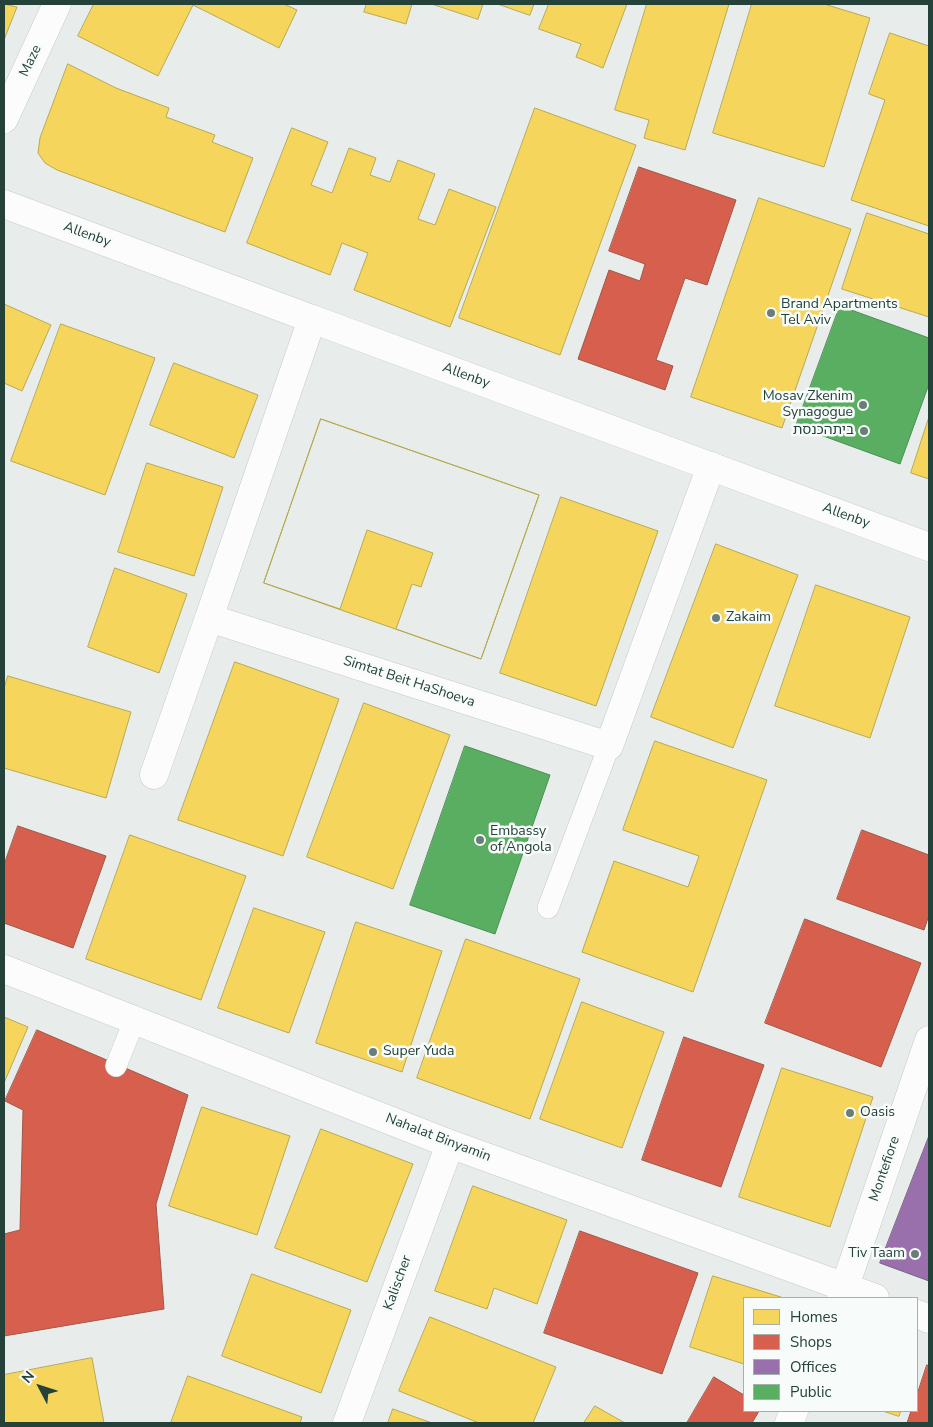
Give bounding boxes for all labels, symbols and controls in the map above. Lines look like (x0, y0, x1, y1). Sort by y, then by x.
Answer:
street label: Maze (16, 42, 46, 80)
street label: Allenby (61, 219, 113, 251)
place label: Brand Apartments Tel Aviv (781, 297, 898, 330)
marker: Brand Apartments Tel Aviv (765, 307, 777, 319)
street label: Allenby (440, 360, 492, 392)
place label: Mosav Zkenim Synagogue (763, 389, 853, 422)
marker: Mosav Zkenim Synagogue (857, 399, 869, 411)
place label: ביתהכנסת (793, 423, 854, 439)
marker: ביתהכנסת (858, 425, 870, 437)
street label: Allenby (820, 500, 872, 532)
place label: Zakaim (726, 610, 771, 626)
marker: Zakaim (710, 612, 722, 624)
street label: Simtat Beit HaShoeva (341, 653, 477, 711)
place label: Embassy of Angola (490, 824, 552, 856)
marker: Embassy of Angola (474, 834, 486, 846)
place label: Super Yuda (383, 1044, 454, 1060)
marker: Super Yuda (367, 1046, 379, 1058)
place label: Oasis (860, 1105, 895, 1121)
marker: Oasis (844, 1107, 856, 1119)
street label: Nahalat Binyamin (383, 1110, 493, 1166)
street label: Montefiore (866, 1134, 904, 1204)
place label: Tiv Taam (848, 1246, 905, 1262)
marker: Tiv Taam (909, 1248, 921, 1260)
street label: Kalischer (380, 1253, 416, 1313)
legend (743, 1297, 918, 1412)
text: Homes (790, 1307, 838, 1327)
text: Shops (790, 1332, 832, 1352)
text: Offices (790, 1357, 837, 1377)
north arrow (15, 1362, 65, 1412)
text: N (17, 1367, 39, 1387)
text: Public (790, 1382, 831, 1402)

